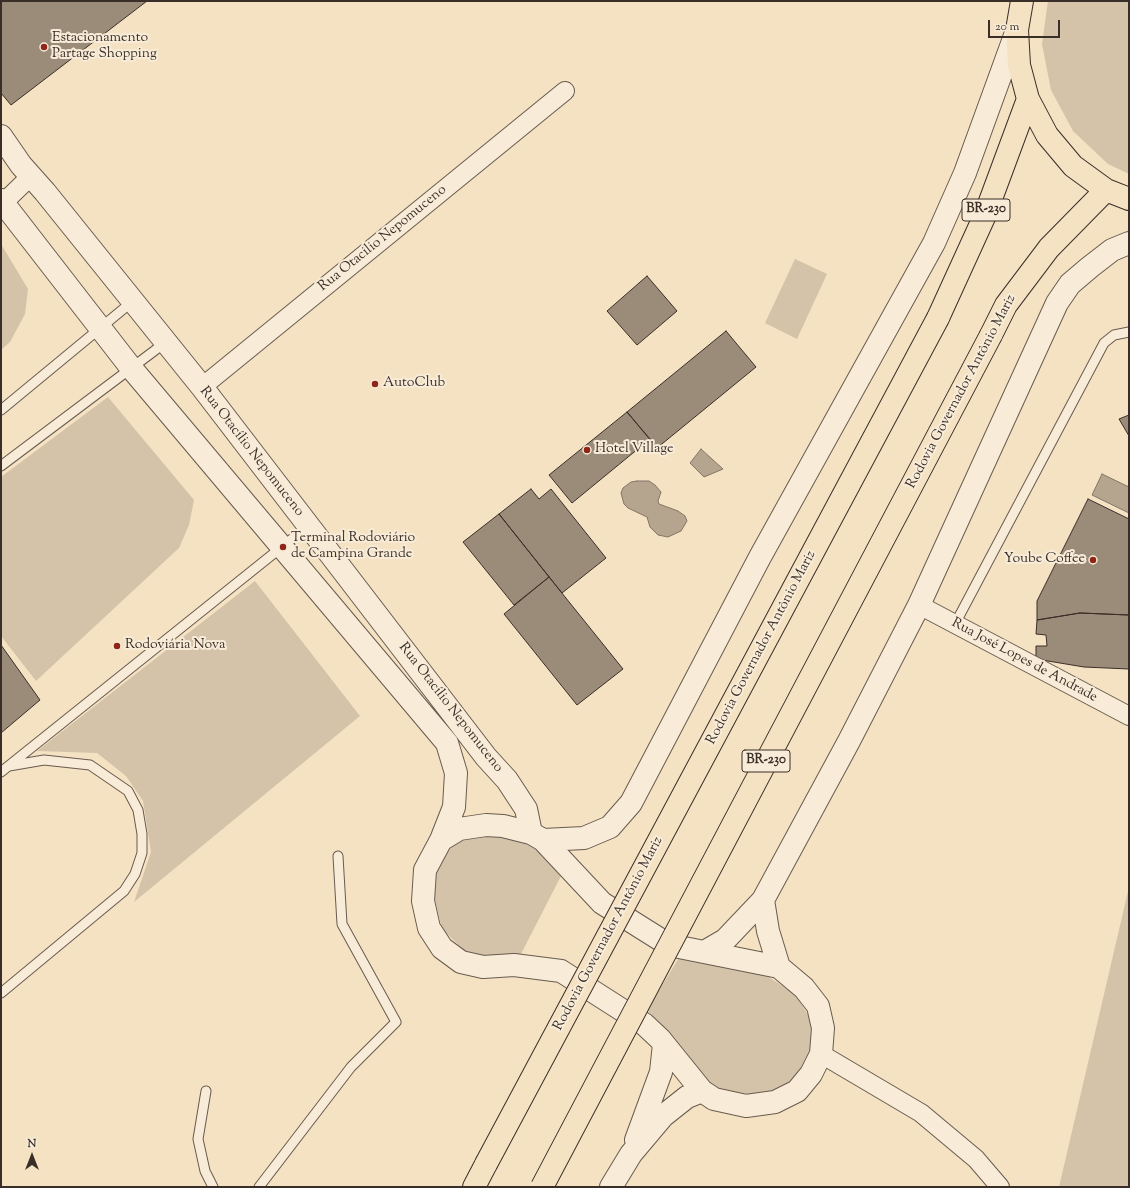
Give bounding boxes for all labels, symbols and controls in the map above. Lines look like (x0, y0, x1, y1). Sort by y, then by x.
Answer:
scale bar (990, 12, 1062, 38)
text: 20 m (995, 18, 1019, 36)
place label: Estacionamento Partage Shopping (52, 31, 157, 64)
marker: Estacionamento Partage Shopping (39, 42, 49, 52)
street label: Rua Otacilio Nepomuceno (316, 182, 450, 296)
road number: BR-230 (962, 199, 1010, 221)
street label: Rodovia Governador Antônio Mariz (904, 292, 1020, 492)
place label: AutoClub (383, 376, 445, 392)
marker: AutoClub (370, 379, 380, 389)
street label: Rua Otacílio Nepomuceno (195, 384, 307, 520)
place label: Hotel Village (595, 442, 674, 458)
marker: Hotel Village (582, 445, 592, 455)
place label: Terminal Rodoviário de Campina Grande (291, 531, 415, 564)
marker: Terminal Rodoviário de Campina Grande (278, 542, 288, 552)
street label: Rodovia Governador Antônio Mariz (704, 548, 820, 748)
place label: Yoube Coffee (1004, 552, 1085, 568)
marker: Yoube Coffee (1088, 555, 1098, 565)
street label: Rua José Lopes de Andrade (948, 615, 1100, 707)
place label: Rodoviária Nova (125, 638, 226, 654)
street label: Rua Otacílio Nepomuceno (394, 640, 506, 776)
marker: Rodoviária Nova (112, 641, 122, 651)
road number: BR-230 (742, 750, 790, 772)
street label: Rodovia Governador Antônio Mariz (551, 834, 667, 1034)
north arrow (12, 1136, 52, 1176)
text: N (28, 1136, 36, 1152)

